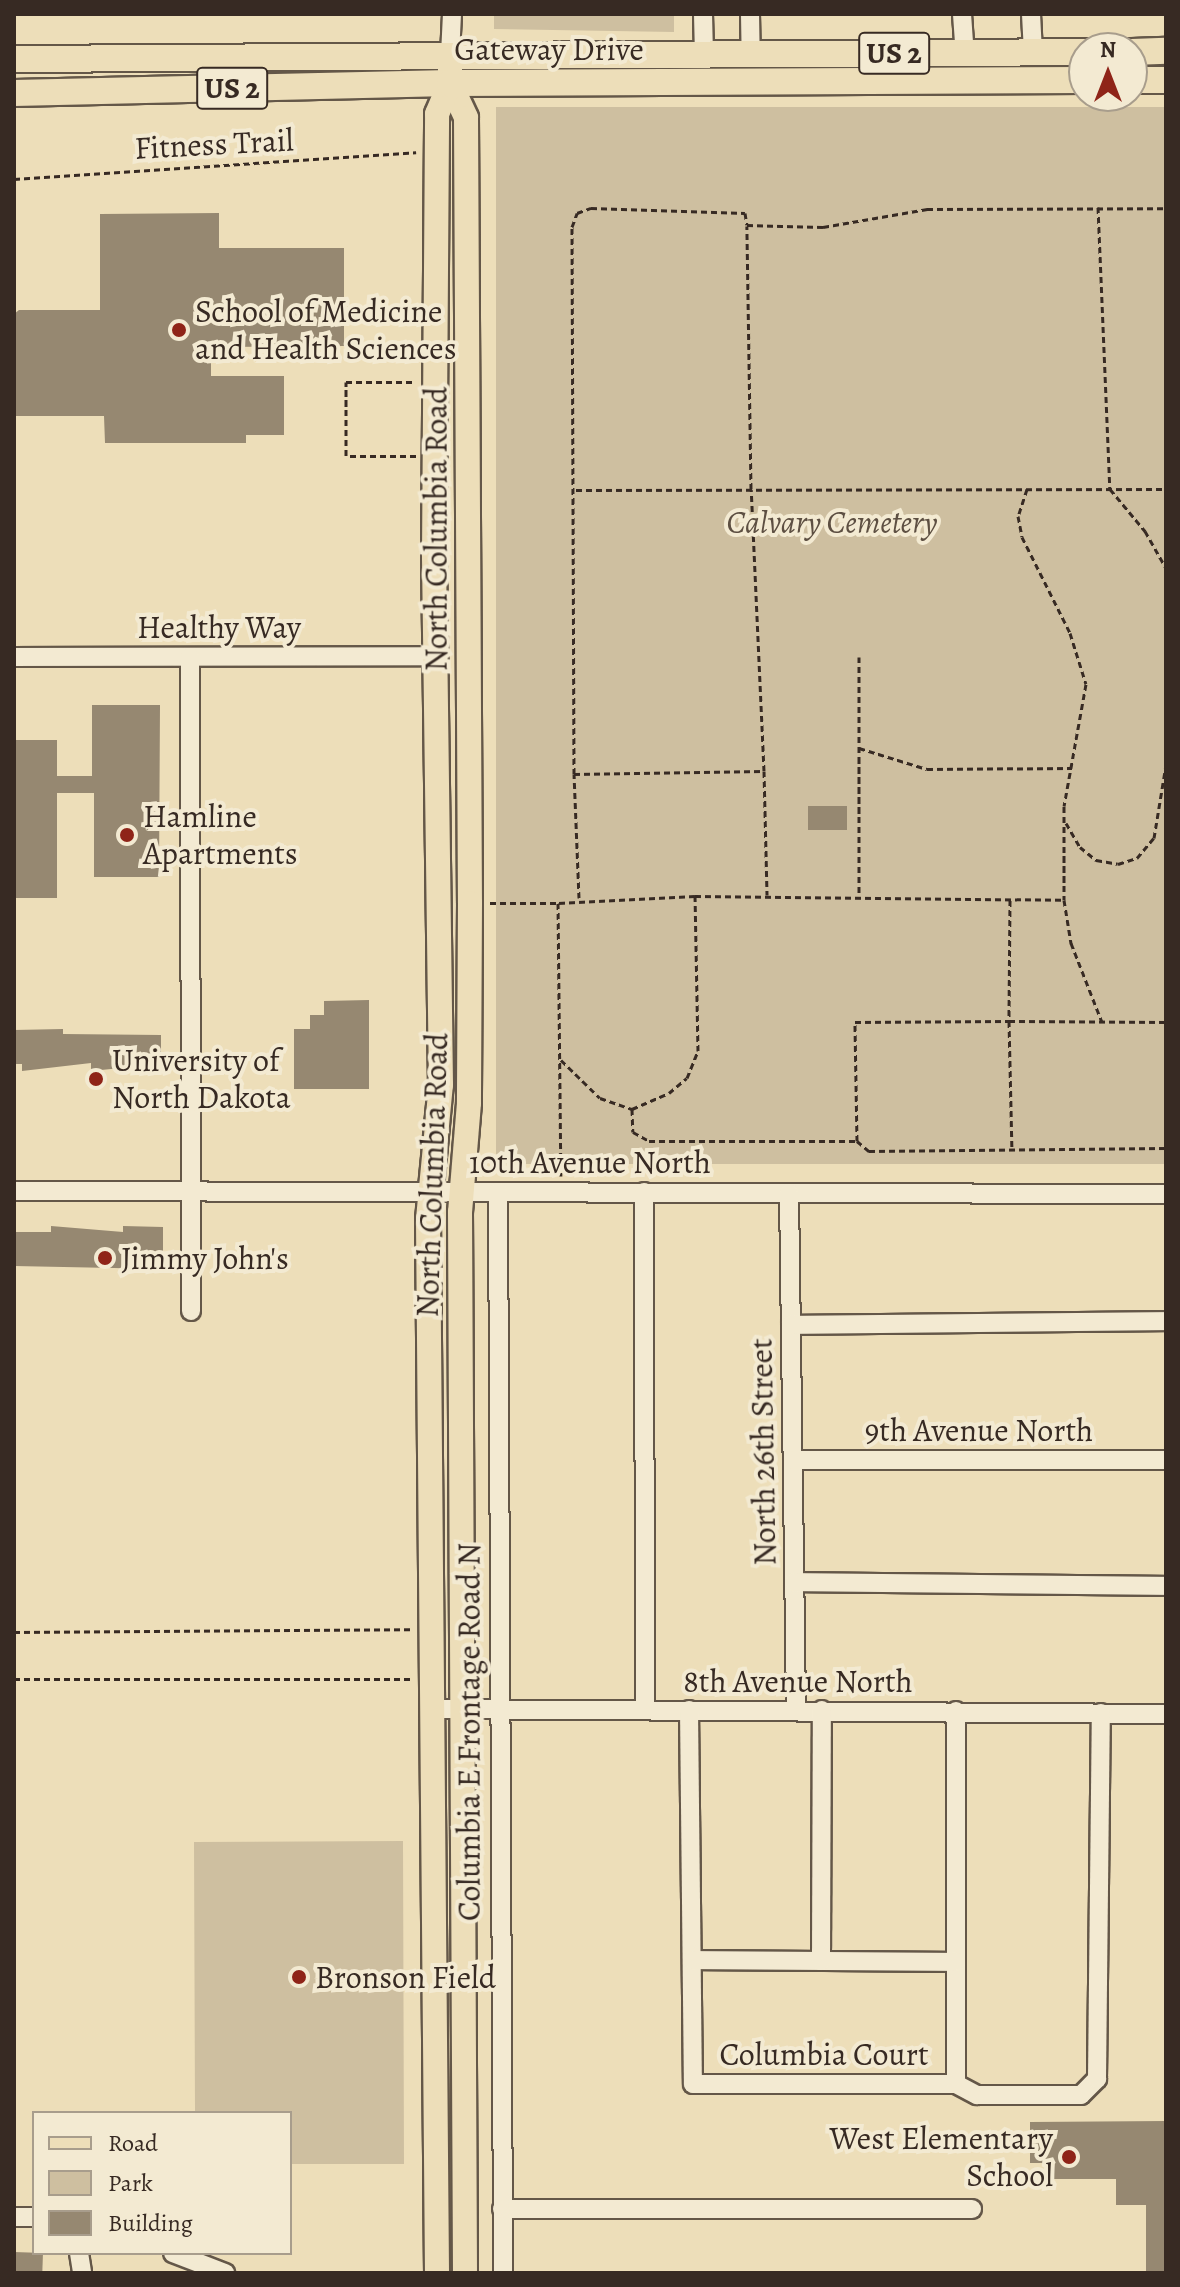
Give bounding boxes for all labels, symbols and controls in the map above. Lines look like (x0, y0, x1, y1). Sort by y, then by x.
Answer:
road number: US 2 (858, 27, 930, 79)
street label: Gateway Drive (454, 30, 644, 68)
north arrow (1068, 32, 1148, 112)
text: N (1100, 35, 1116, 65)
road number: US 2 (196, 62, 268, 114)
street label: Fitness Trail (133, 121, 295, 167)
place label: School of Medicine and Health Sciences (195, 293, 457, 368)
marker: School of Medicine and Health Sciences (170, 321, 188, 339)
street label: North Columbia Road (417, 387, 455, 671)
park label: Calvary Cemetery (726, 503, 938, 541)
street label: Healthy Way (137, 608, 301, 646)
place label: Hamline Apartments (143, 798, 298, 873)
marker: Hamline Apartments (118, 826, 136, 844)
street label: North Columbia Road (408, 1032, 456, 1318)
place label: University of North Dakota (112, 1042, 291, 1117)
marker: University of North Dakota (87, 1070, 105, 1088)
street label: 10th Avenue North (469, 1143, 711, 1181)
place label: Jimmy John's (121, 1239, 289, 1277)
marker: Jimmy John's (96, 1249, 114, 1267)
street label: North 26th Street (742, 1338, 784, 1566)
street label: 9th Avenue North (865, 1411, 1093, 1449)
street label: Columbia E Frontage Road N (450, 1543, 488, 1921)
street label: 8th Avenue North (683, 1662, 913, 1700)
place label: Bronson Field (315, 1958, 496, 1996)
marker: Bronson Field (290, 1968, 308, 1986)
street label: Columbia Court (719, 2035, 929, 2073)
legend (32, 2111, 292, 2255)
place label: West Elementary School (829, 2120, 1053, 2195)
text: Road (108, 2127, 158, 2159)
marker: West Elementary School (1060, 2148, 1078, 2166)
text: Park (108, 2167, 153, 2199)
text: Building (108, 2207, 193, 2239)

